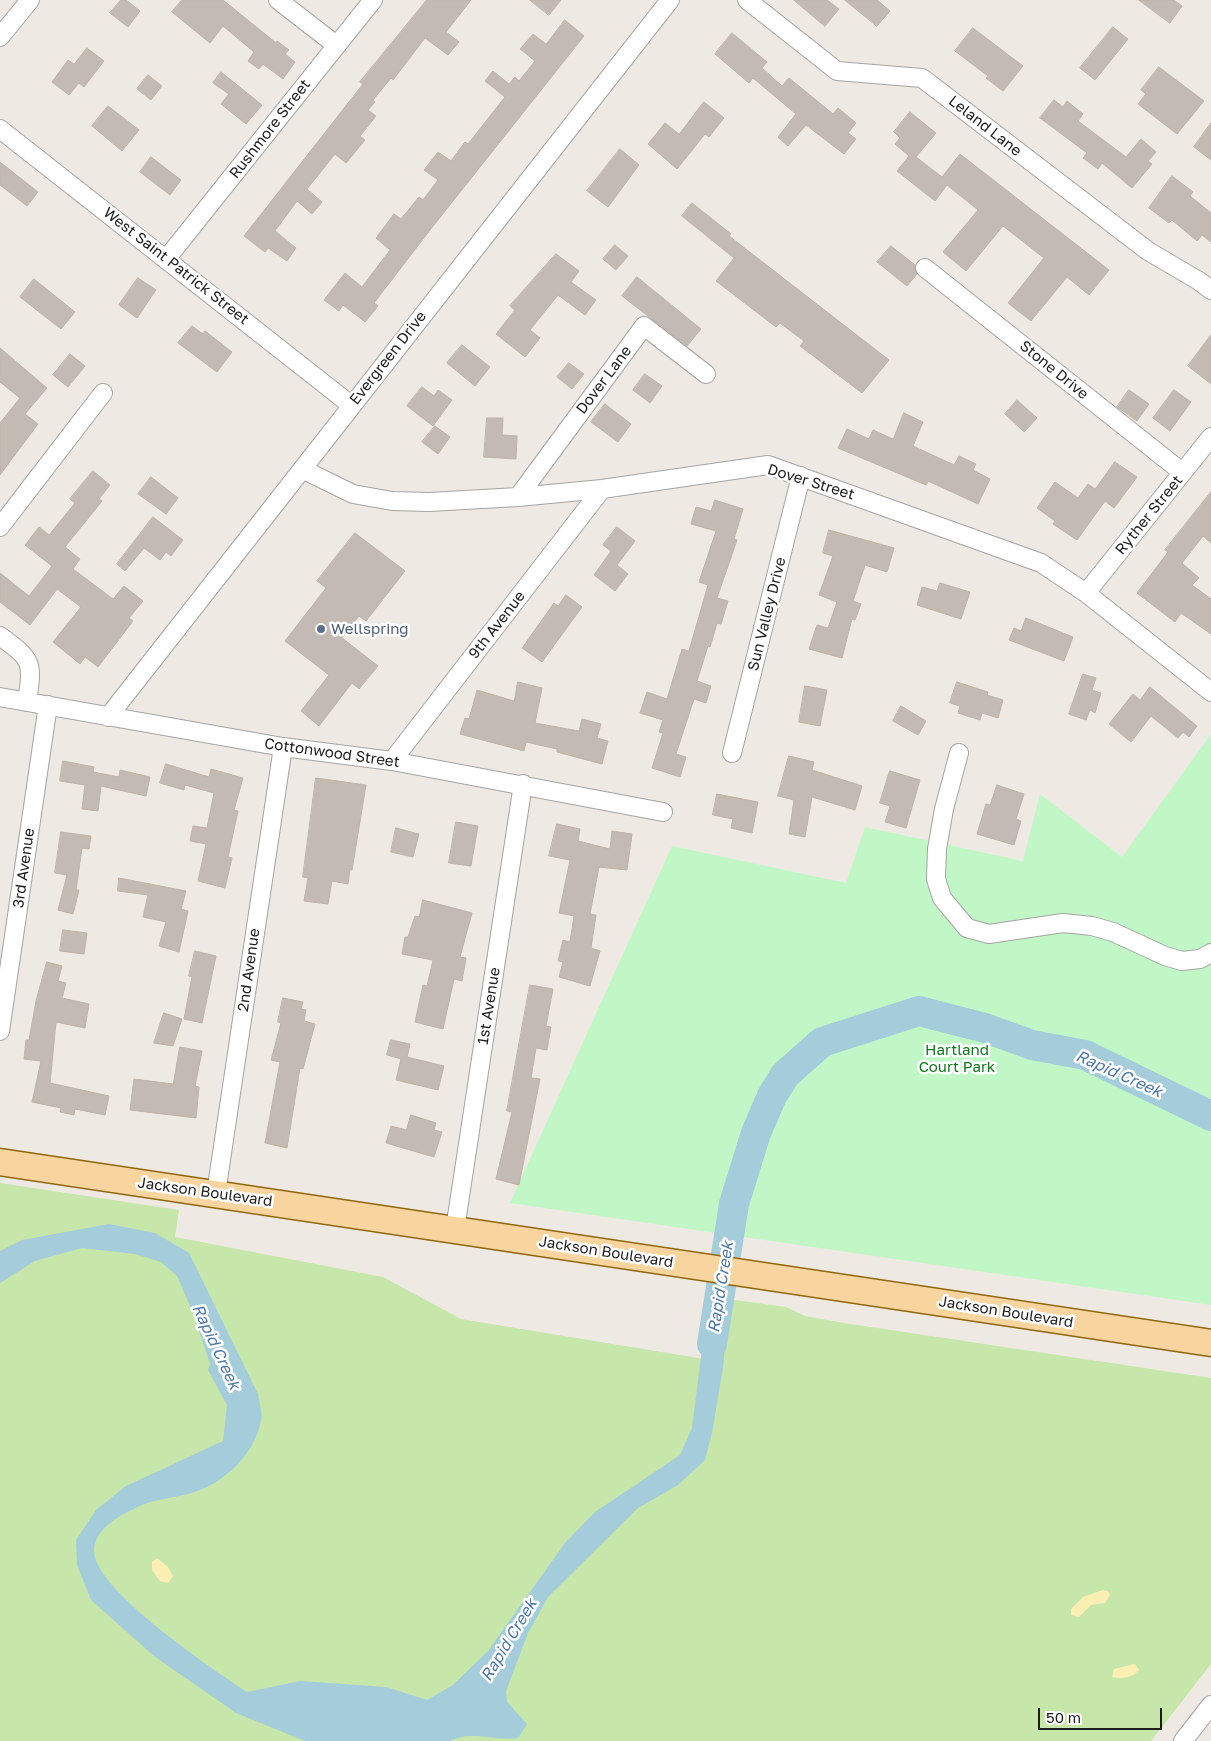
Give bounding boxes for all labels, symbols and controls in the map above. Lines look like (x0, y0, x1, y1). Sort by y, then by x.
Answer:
street label: Rushmore Street (226, 76, 314, 182)
street label: Leland Lane (945, 92, 1025, 160)
street label: West Saint Patrick Street (100, 204, 252, 328)
street label: Evergreen Drive (346, 308, 430, 408)
street label: Stone Drive (1016, 337, 1092, 403)
street label: Dover Lane (573, 342, 635, 418)
street label: Dover Street (765, 460, 857, 504)
street label: Ryther Street (1111, 472, 1187, 558)
street label: Sun Valley Drive (744, 555, 790, 673)
street label: 9th Avenue (465, 588, 529, 662)
place label: Wellspring (331, 620, 409, 638)
marker: Wellspring (315, 623, 327, 635)
street label: Cottonwood Street (263, 735, 401, 771)
street label: 3rd Avenue (9, 827, 39, 909)
street label: 2nd Avenue (234, 927, 264, 1013)
street label: 1st Avenue (474, 966, 504, 1046)
park label: Hartland Court Park (919, 1041, 995, 1076)
water label: Rapid Creek (1073, 1046, 1165, 1102)
street label: Jackson Boulevard (136, 1174, 274, 1210)
street label: Jackson Boulevard (537, 1232, 675, 1272)
water label: Rapid Creek (704, 1240, 738, 1334)
street label: Jackson Boulevard (937, 1292, 1075, 1332)
water label: Rapid Creek (188, 1301, 244, 1393)
water label: Rapid Creek (477, 1596, 541, 1684)
scale bar (1041, 1698, 1165, 1730)
text: 50 m (1046, 1708, 1081, 1726)

